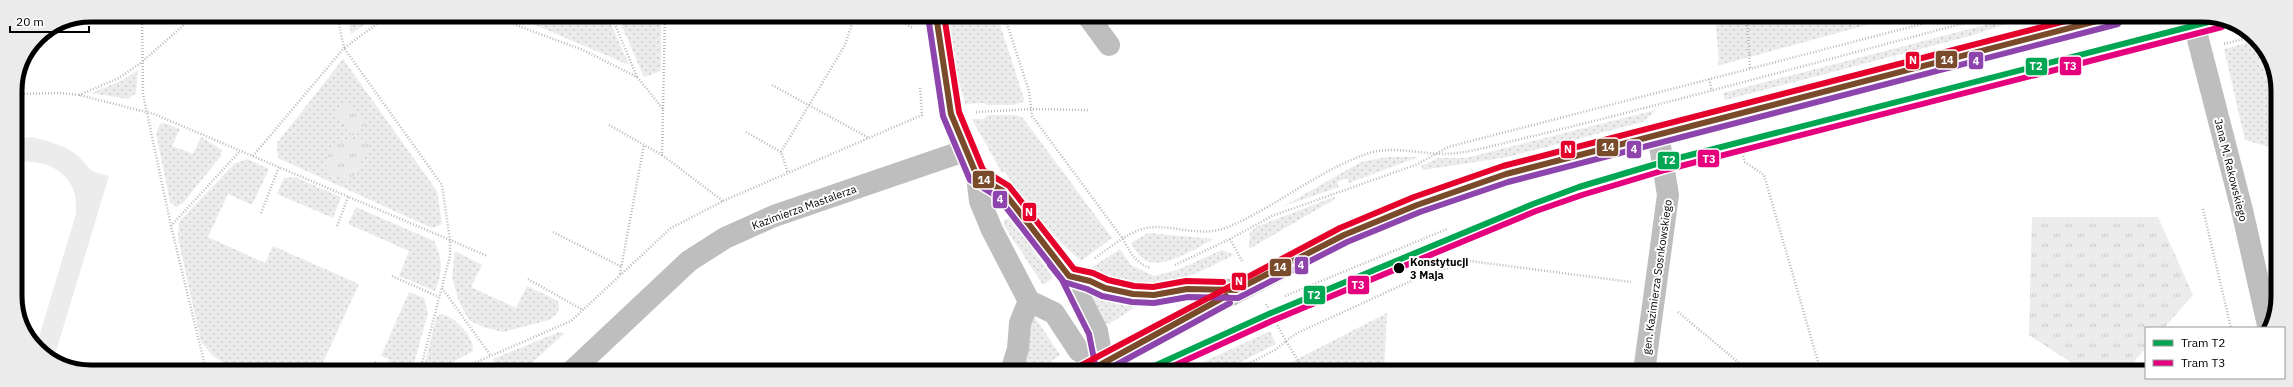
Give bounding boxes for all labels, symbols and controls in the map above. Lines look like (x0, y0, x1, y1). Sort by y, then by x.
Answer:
scale bar (10, 8, 89, 34)
text: 20 m (16, 14, 44, 29)
line badge: 14 (1935, 50, 1958, 69)
line badge: N (1905, 51, 1920, 70)
line badge: 4 (1968, 51, 1984, 70)
text: N (1909, 53, 1917, 67)
text: 14 (1940, 53, 1954, 67)
text: 4 (1973, 54, 1980, 68)
line badge: T3 (2059, 56, 2082, 76)
line badge: T2 (2025, 57, 2048, 76)
text: T2 (2029, 59, 2043, 73)
text: T3 (2063, 59, 2077, 73)
street label: Jana M. Rakowskiego (2211, 117, 2251, 223)
line badge: 14 (1596, 138, 1619, 157)
line badge: N (1560, 140, 1576, 159)
text: 14 (1601, 140, 1615, 154)
line badge: 4 (1626, 140, 1642, 159)
text: N (1564, 142, 1572, 156)
text: 4 (1631, 142, 1638, 156)
line badge: T3 (1697, 149, 1720, 168)
line badge: T2 (1657, 151, 1680, 170)
text: T3 (1702, 152, 1716, 166)
text: T2 (1662, 153, 1676, 167)
line badge: 14 (972, 170, 995, 189)
text: 14 (977, 173, 991, 187)
street label: Kazimierza Mastalerza (750, 181, 858, 232)
line badge: 4 (992, 190, 1008, 209)
text: 4 (997, 192, 1004, 206)
street label: gen. Kazimierza Sosnkowskiego (1639, 199, 1675, 355)
line badge: N (1022, 202, 1037, 222)
text: N (1025, 205, 1033, 219)
place label: Konstytucji 3 Maja (1410, 255, 1468, 282)
line badge: 4 (1294, 256, 1309, 275)
line badge: 14 (1269, 258, 1292, 277)
text: 4 (1298, 258, 1305, 272)
text: 14 (1273, 260, 1287, 274)
marker: Konstytucji 3 Maja (1392, 261, 1406, 275)
line badge: N (1231, 272, 1247, 291)
text: N (1235, 274, 1243, 288)
line badge: T3 (1347, 275, 1370, 295)
text: T3 (1351, 278, 1365, 292)
line badge: T2 (1303, 285, 1326, 305)
text: T2 (1307, 288, 1321, 302)
legend (2145, 327, 2285, 379)
text: Tram T2 (2181, 335, 2225, 350)
text: Tram T3 (2181, 355, 2225, 370)

